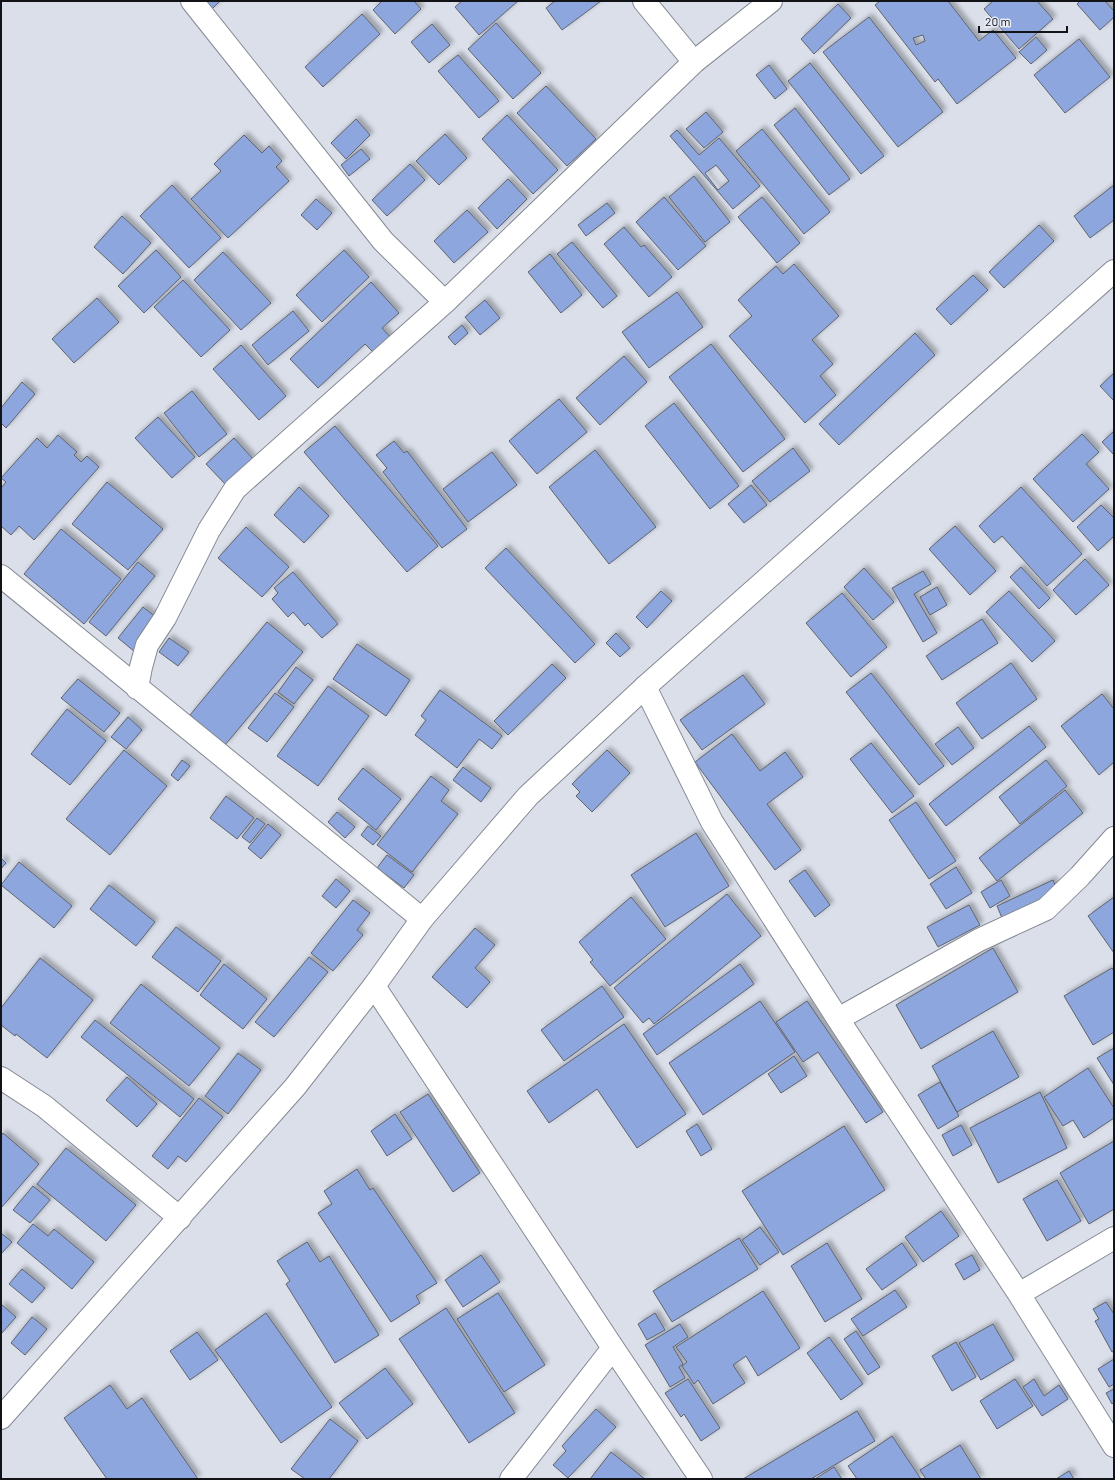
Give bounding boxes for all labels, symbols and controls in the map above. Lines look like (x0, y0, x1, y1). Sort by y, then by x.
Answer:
scale bar (979, 8, 1067, 34)
text: 20 m (985, 14, 1011, 28)

